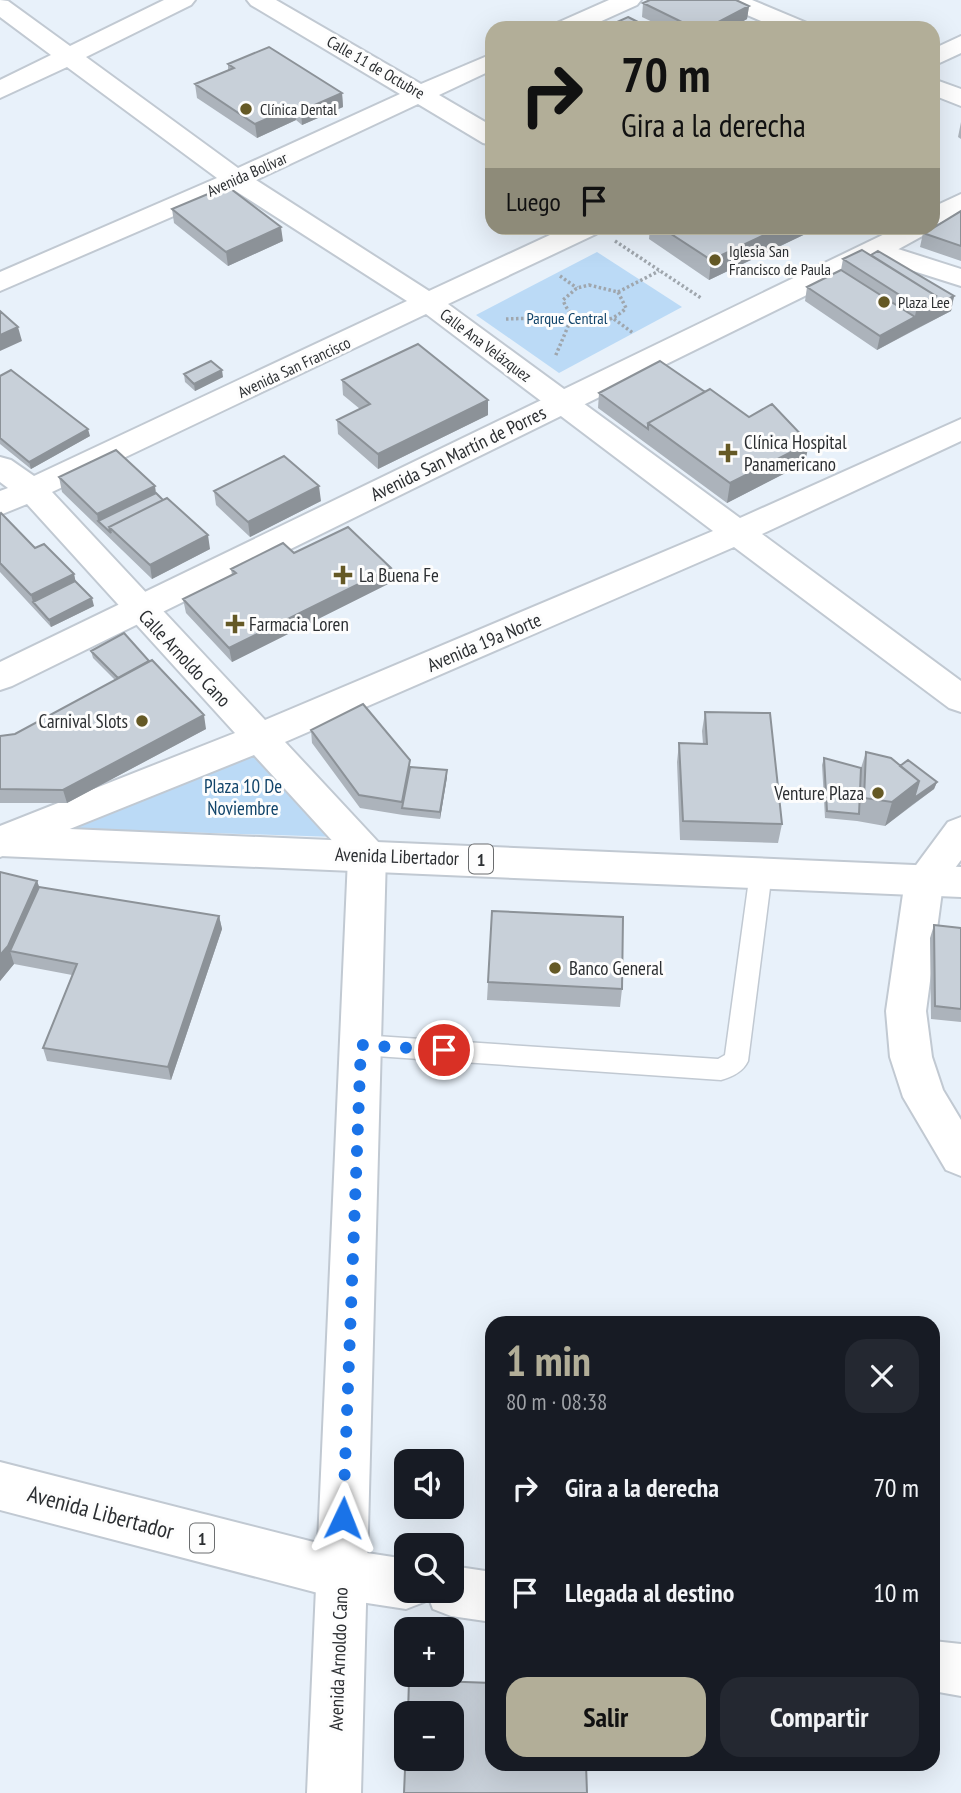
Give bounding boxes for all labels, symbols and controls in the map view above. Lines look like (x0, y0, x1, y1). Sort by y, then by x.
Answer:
street label: Calle 11 de Octubre (324, 31, 428, 103)
text: 70 m (621, 42, 710, 106)
icon: right (506, 49, 597, 140)
place label: Clínica Dental (260, 99, 337, 119)
marker: Clínica Dental (238, 101, 254, 117)
text: Gira a la derecha (621, 104, 806, 146)
street label: Avenida Bolívar (204, 147, 291, 201)
icon: arrive (575, 182, 613, 220)
text: Luego (506, 185, 561, 218)
place label: Iglesia San Francisco de Paula (729, 241, 831, 279)
marker: Iglesia San Francisco de Paula (707, 252, 723, 268)
place label: Plaza Lee (898, 292, 950, 312)
marker: Plaza Lee (876, 294, 892, 310)
street label: Calle Ana Velázquez (436, 304, 536, 386)
park label: Parque Central (527, 308, 608, 328)
street label: Avenida San Francisco (234, 332, 354, 402)
street label: Avenida San Martín de Porres (366, 400, 550, 506)
place label: Clínica Hospital Panamericano (744, 430, 847, 476)
marker: Clínica Hospital Panamericano (718, 443, 738, 463)
place label: La Buena Fe (359, 563, 439, 587)
marker: La Buena Fe (333, 565, 353, 585)
street label: Calle Arnoldo Cano (134, 604, 236, 712)
street label: Avenida 19a Norte (423, 607, 545, 677)
place label: Farmacia Loren (249, 612, 349, 636)
marker: Farmacia Loren (227, 616, 243, 632)
place label: Carnival Slots (38, 709, 128, 733)
marker: Carnival Slots (134, 713, 150, 729)
park label: Plaza 10 De Noviembre (204, 774, 282, 820)
place label: Venture Plaza (773, 781, 864, 805)
marker: Venture Plaza (870, 785, 886, 801)
street label: Avenida Libertador (335, 842, 460, 870)
road number: 1 (469, 844, 493, 874)
place label: Banco General (569, 956, 664, 980)
marker: Banco General (547, 960, 563, 976)
pin (414, 1020, 474, 1080)
icon: arrive (425, 1031, 463, 1069)
text: 1 min (506, 1333, 591, 1388)
button: close (845, 1339, 919, 1413)
text: 80 m · 08:38 (506, 1387, 607, 1416)
map controls (394, 1449, 464, 1771)
button: sound (394, 1449, 464, 1519)
icon: right (506, 1469, 544, 1507)
text: Gira a la derecha (565, 1471, 719, 1504)
text: 70 m (873, 1471, 919, 1504)
street label: Avenida Libertador (25, 1479, 178, 1546)
position arrow (306, 1481, 380, 1555)
road number: 1 (190, 1524, 214, 1553)
button: search (394, 1533, 464, 1603)
icon: arrive (506, 1574, 544, 1612)
text: Llegada al destino (565, 1576, 734, 1609)
text: 10 m (873, 1576, 919, 1609)
street label: Avenida Arnoldo Cano (324, 1587, 352, 1731)
button: + (394, 1617, 464, 1687)
button: Salir (506, 1677, 706, 1757)
button: Compartir (720, 1677, 919, 1757)
button: − (394, 1701, 464, 1771)

